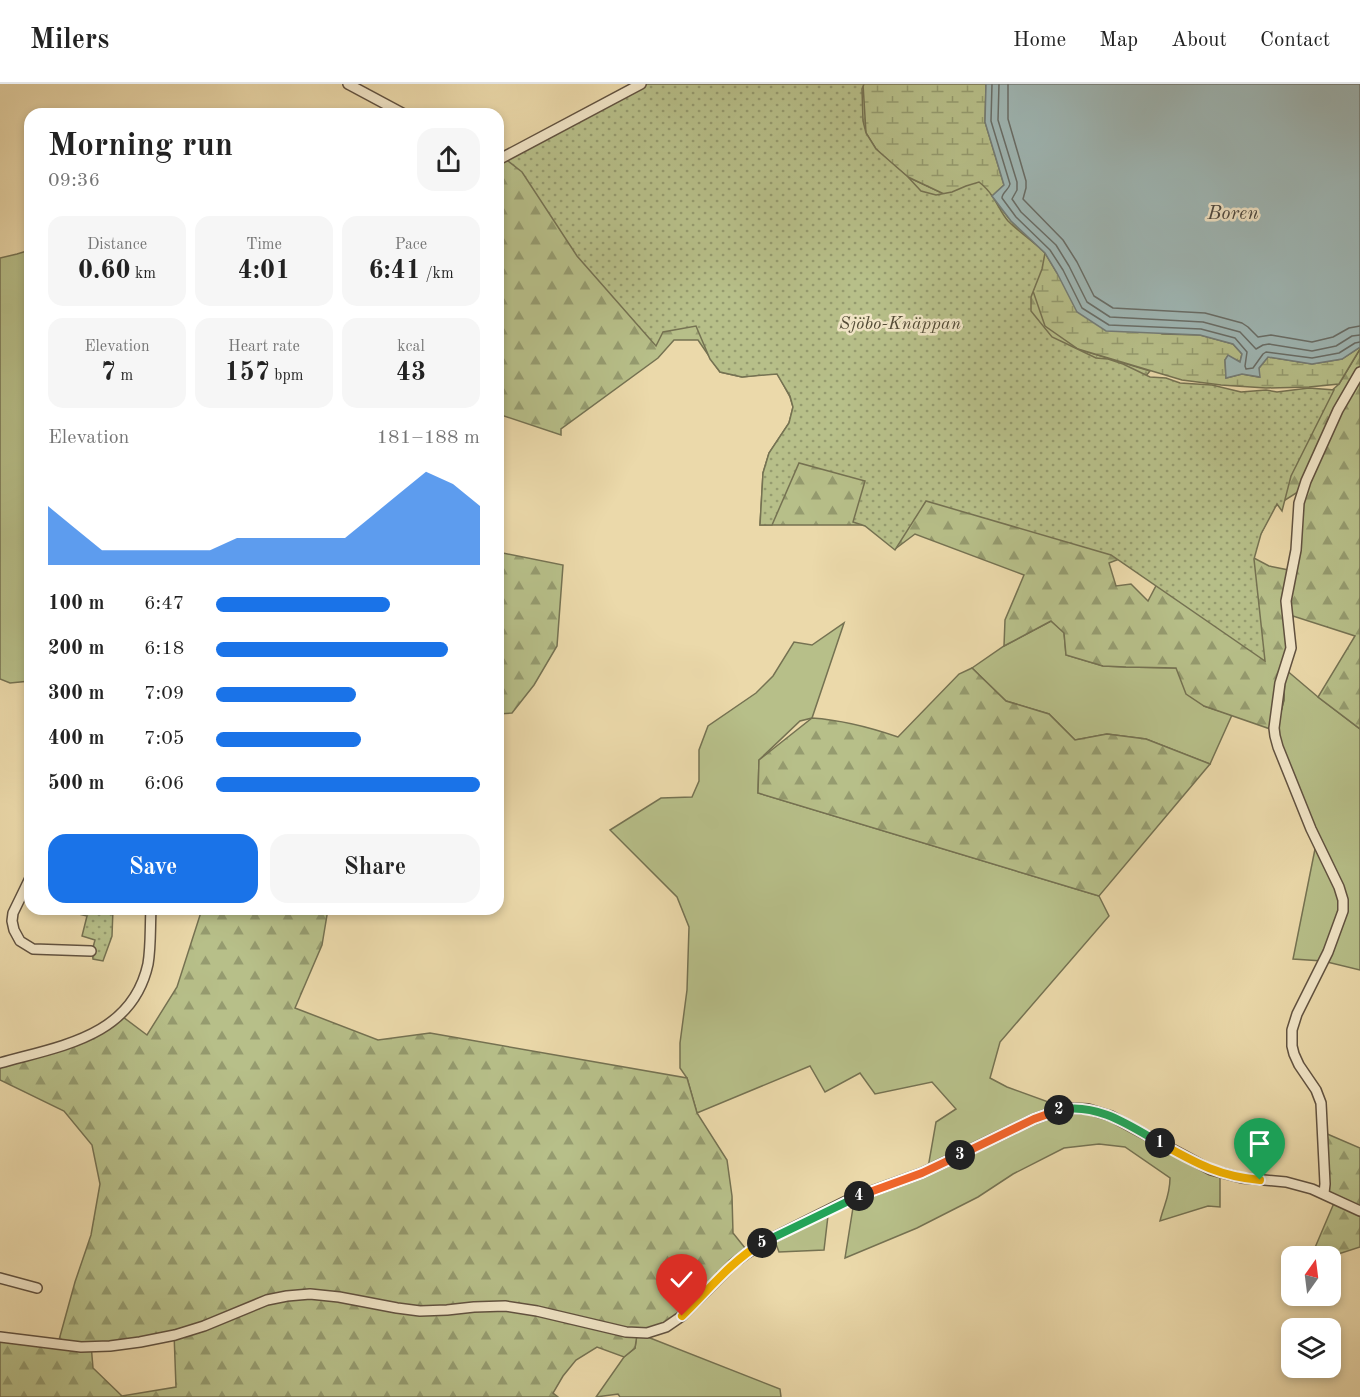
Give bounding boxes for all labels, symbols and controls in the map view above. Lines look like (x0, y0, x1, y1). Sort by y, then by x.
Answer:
text: Milers (30, 27, 109, 55)
text: Home (1013, 30, 1066, 51)
text: Map (1099, 30, 1138, 51)
text: About (1171, 30, 1227, 51)
text: Contact (1260, 30, 1330, 51)
button: share (417, 128, 480, 191)
text: Morning run (48, 130, 233, 163)
text: 09:36 (48, 171, 100, 191)
water label: Boren (1206, 204, 1259, 224)
text: Distance (87, 237, 147, 253)
text: Time (246, 237, 282, 253)
text: Pace (395, 237, 427, 253)
text: 0.60 (78, 258, 131, 284)
text: 4:01 (238, 258, 290, 284)
text: 6:41 (368, 258, 421, 284)
text: km (131, 266, 156, 282)
text: /km (421, 266, 454, 282)
park label: Sjöbo-Knäppan (839, 315, 961, 333)
text: Elevation (84, 339, 150, 355)
text: Heart rate (228, 339, 300, 355)
text: kcal (397, 339, 425, 355)
text: 7 (101, 360, 116, 386)
text: 157 (225, 360, 270, 386)
text: 43 (396, 360, 426, 386)
text: m (116, 368, 133, 384)
text: bpm (270, 368, 303, 384)
text: Elevation (48, 428, 129, 448)
text: 181–188 m (377, 428, 480, 448)
text: 100 m (48, 594, 104, 614)
text: 6:47 (144, 594, 184, 614)
text: 200 m (48, 639, 104, 659)
text: 6:18 (144, 639, 184, 659)
text: 300 m (48, 684, 104, 704)
text: 7:09 (144, 684, 184, 704)
text: 400 m (48, 729, 104, 749)
text: 7:05 (144, 729, 184, 749)
text: 500 m (48, 774, 104, 794)
text: 6:06 (144, 774, 184, 794)
button: Save (48, 834, 258, 903)
button: Share (270, 834, 480, 903)
pin: 2 (1044, 1095, 1074, 1125)
text: 2 (1054, 1102, 1064, 1118)
pin (1234, 1118, 1285, 1180)
icon: arrive (1243, 1127, 1276, 1160)
pin: 1 (1145, 1128, 1175, 1158)
text: 1 (1155, 1135, 1165, 1151)
pin: 3 (945, 1140, 975, 1170)
text: 3 (955, 1147, 965, 1163)
pin: 4 (844, 1181, 874, 1211)
text: 4 (854, 1188, 864, 1204)
pin: 5 (747, 1228, 777, 1258)
text: 5 (757, 1235, 767, 1251)
north arrow (1281, 1246, 1341, 1306)
map controls (1281, 1246, 1341, 1378)
pin (656, 1254, 707, 1316)
icon: check (665, 1263, 698, 1296)
button: layers (1281, 1318, 1341, 1378)

